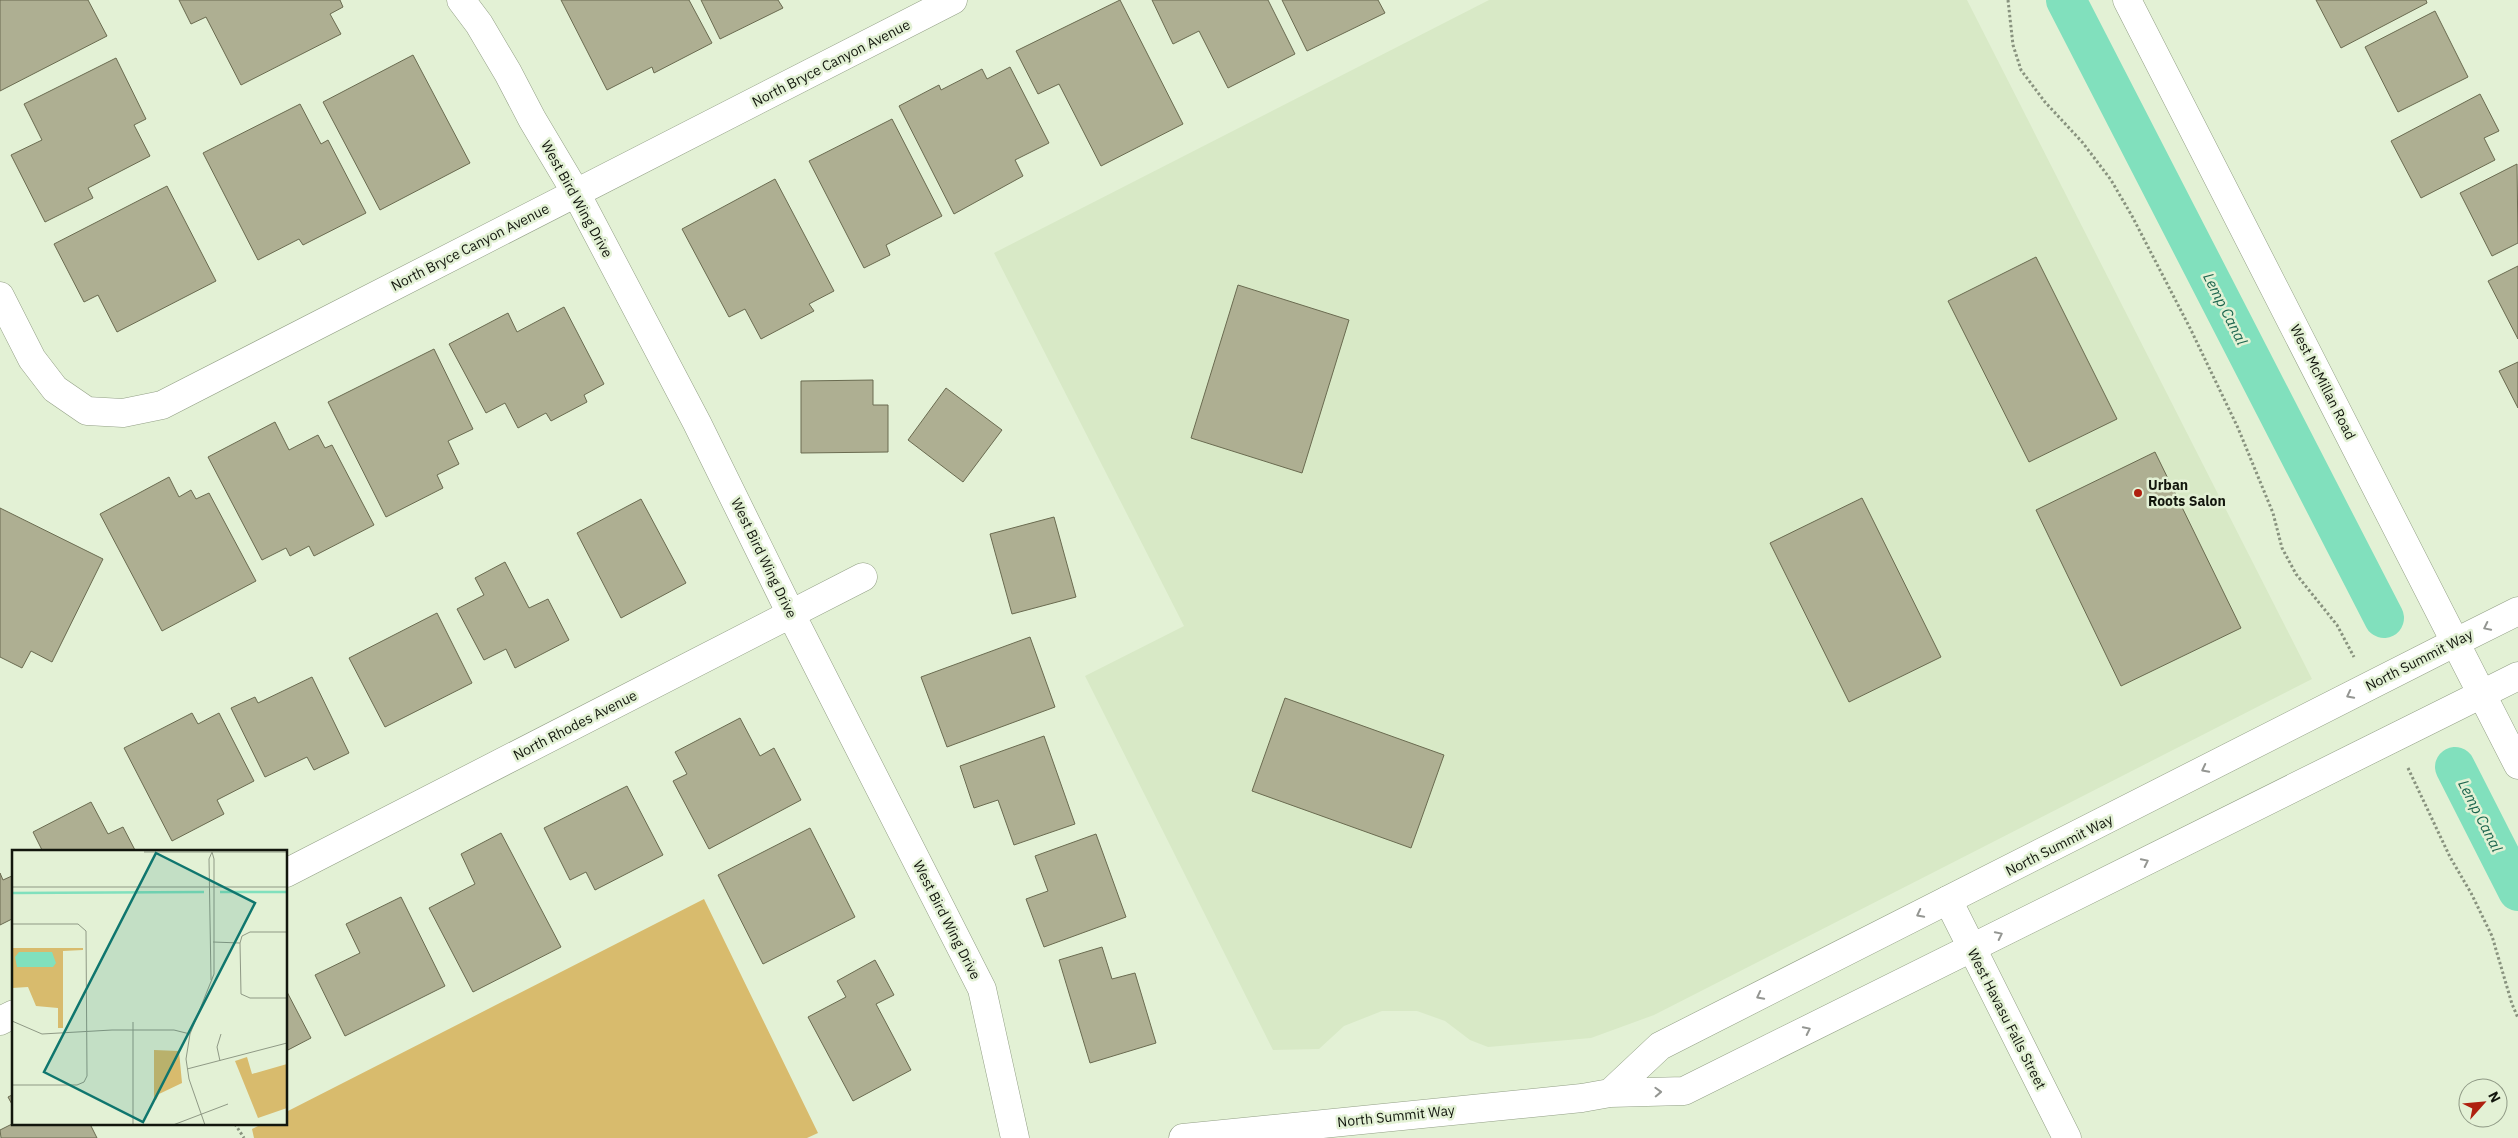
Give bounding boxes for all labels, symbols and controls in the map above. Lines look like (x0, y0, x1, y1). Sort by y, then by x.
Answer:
street label: North Bryce Canyon Avenue (749, 15, 913, 111)
street label: West Bird Wing Drive (537, 137, 617, 261)
street label: North Bryce Canyon Avenue (388, 199, 552, 295)
water label: Lemp Canal (2199, 270, 2252, 348)
street label: West McMillan Road (2286, 321, 2360, 443)
place label: Urban Roots Salon (2148, 476, 2226, 510)
marker: Urban Roots Salon (2132, 487, 2144, 499)
street label: West Bird Wing Drive (727, 495, 801, 621)
one-way arrow (2483, 620, 2492, 631)
street label: North Summit Way (2362, 625, 2476, 695)
street label: North Rhodes Avenue (510, 686, 640, 764)
one-way arrow (2346, 689, 2355, 699)
one-way arrow (2202, 763, 2211, 773)
water label: Lemp Canal (2454, 777, 2507, 855)
street label: North Summit Way (2002, 810, 2116, 880)
inset map (12, 850, 288, 1126)
street label: West Bird Wing Drive (909, 857, 985, 983)
one-way arrow (2140, 858, 2149, 868)
one-way arrow (1916, 908, 1925, 918)
one-way arrow (1994, 931, 2003, 941)
street label: West Havasu Falls Street (1964, 946, 2050, 1092)
one-way arrow (1756, 990, 1765, 1000)
one-way arrow (1801, 1026, 1810, 1036)
north arrow (2458, 1078, 2508, 1128)
one-way arrow (1655, 1086, 1663, 1097)
text: N (2484, 1088, 2505, 1106)
street label: North Summit Way (1336, 1101, 1456, 1131)

